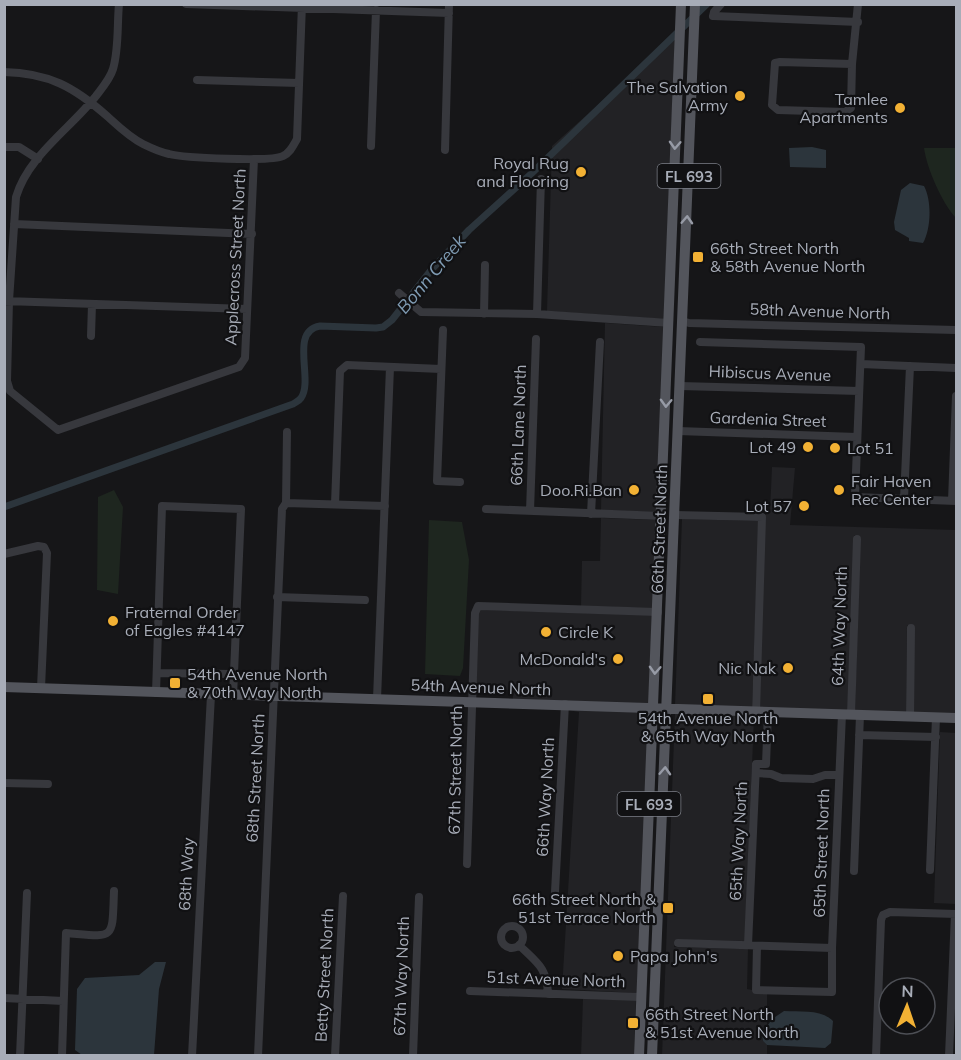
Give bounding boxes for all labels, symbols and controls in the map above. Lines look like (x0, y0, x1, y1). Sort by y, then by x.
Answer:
place label: The Salvation Army (627, 77, 728, 115)
marker: The Salvation Army (733, 89, 747, 103)
place label: Tamlee Apartments (800, 89, 888, 127)
marker: Tamlee Apartments (893, 101, 907, 115)
one-way arrow (669, 140, 682, 149)
place label: Royal Rug and Flooring (477, 153, 569, 191)
road number: FL 693 (658, 164, 720, 188)
marker: Royal Rug and Flooring (574, 165, 588, 179)
street label: Applecross Street North (220, 168, 250, 346)
one-way arrow (680, 216, 693, 225)
water label: Bonn Creek (391, 229, 471, 318)
place label: 66th Street North & 58th Avenue North (710, 238, 865, 276)
marker: 66th Street North & 58th Avenue North (691, 250, 705, 264)
street label: 58th Avenue North (749, 299, 891, 323)
street label: Hibiscus Avenue (708, 361, 832, 385)
street label: 66th Lane North (506, 364, 530, 486)
one-way arrow (659, 398, 672, 407)
street label: Gardenia Street (709, 407, 827, 431)
place label: Lot 49 (749, 437, 796, 457)
place label: Lot 51 (847, 438, 894, 458)
marker: Lot 49 (801, 440, 815, 454)
marker: Lot 51 (828, 441, 842, 455)
street label: 66th Street North (647, 464, 671, 594)
place label: Fair Haven Rec Center (851, 471, 931, 509)
place label: Doo.Ri.Ban (540, 480, 622, 500)
marker: Doo.Ri.Ban (627, 483, 641, 497)
marker: Fair Haven Rec Center (832, 483, 846, 497)
place label: Lot 57 (745, 496, 792, 516)
marker: Lot 57 (797, 499, 811, 513)
street label: 64th Way North (827, 566, 851, 686)
place label: Fraternal Order of Eagles #4147 (125, 602, 245, 640)
marker: Fraternal Order of Eagles #4147 (106, 614, 120, 628)
place label: Circle K (558, 622, 614, 642)
marker: Circle K (539, 625, 553, 639)
place label: McDonald's (519, 649, 606, 669)
marker: McDonald's (611, 652, 625, 666)
place label: Nic Nak (718, 658, 777, 678)
marker: Nic Nak (781, 661, 795, 675)
place label: 54th Avenue North & 70th Way North (187, 664, 328, 702)
one-way arrow (648, 666, 661, 675)
street label: 54th Avenue North (410, 675, 552, 699)
marker: 54th Avenue North & 70th Way North (168, 676, 182, 690)
marker: 54th Avenue North & 65th Way North (701, 692, 715, 706)
street label: 67th Street North (444, 705, 466, 835)
place label: 54th Avenue North & 65th Way North (638, 708, 778, 746)
street label: 68th Street North (242, 713, 268, 843)
street label: 66th Way North (532, 737, 558, 857)
one-way arrow (658, 766, 671, 775)
street label: 65th Way North (725, 781, 751, 901)
street label: 65th Street North (809, 788, 833, 918)
road number: FL 693 (618, 792, 680, 816)
street label: 68th Way (174, 836, 198, 911)
place label: 66th Street North & 51st Terrace North (512, 889, 656, 927)
marker: 66th Street North & 51st Terrace North (661, 901, 675, 915)
street label: Betty Street North (311, 908, 337, 1042)
street label: 67th Way North (389, 916, 413, 1036)
place label: Papa John's (630, 946, 718, 966)
marker: Papa John's (611, 949, 625, 963)
street label: 51st Avenue North (486, 967, 626, 991)
north arrow (877, 976, 937, 1036)
text: N (901, 981, 914, 1001)
place label: 66th Street North & 51st Avenue North (645, 1004, 799, 1042)
marker: 66th Street North & 51st Avenue North (626, 1016, 640, 1030)

